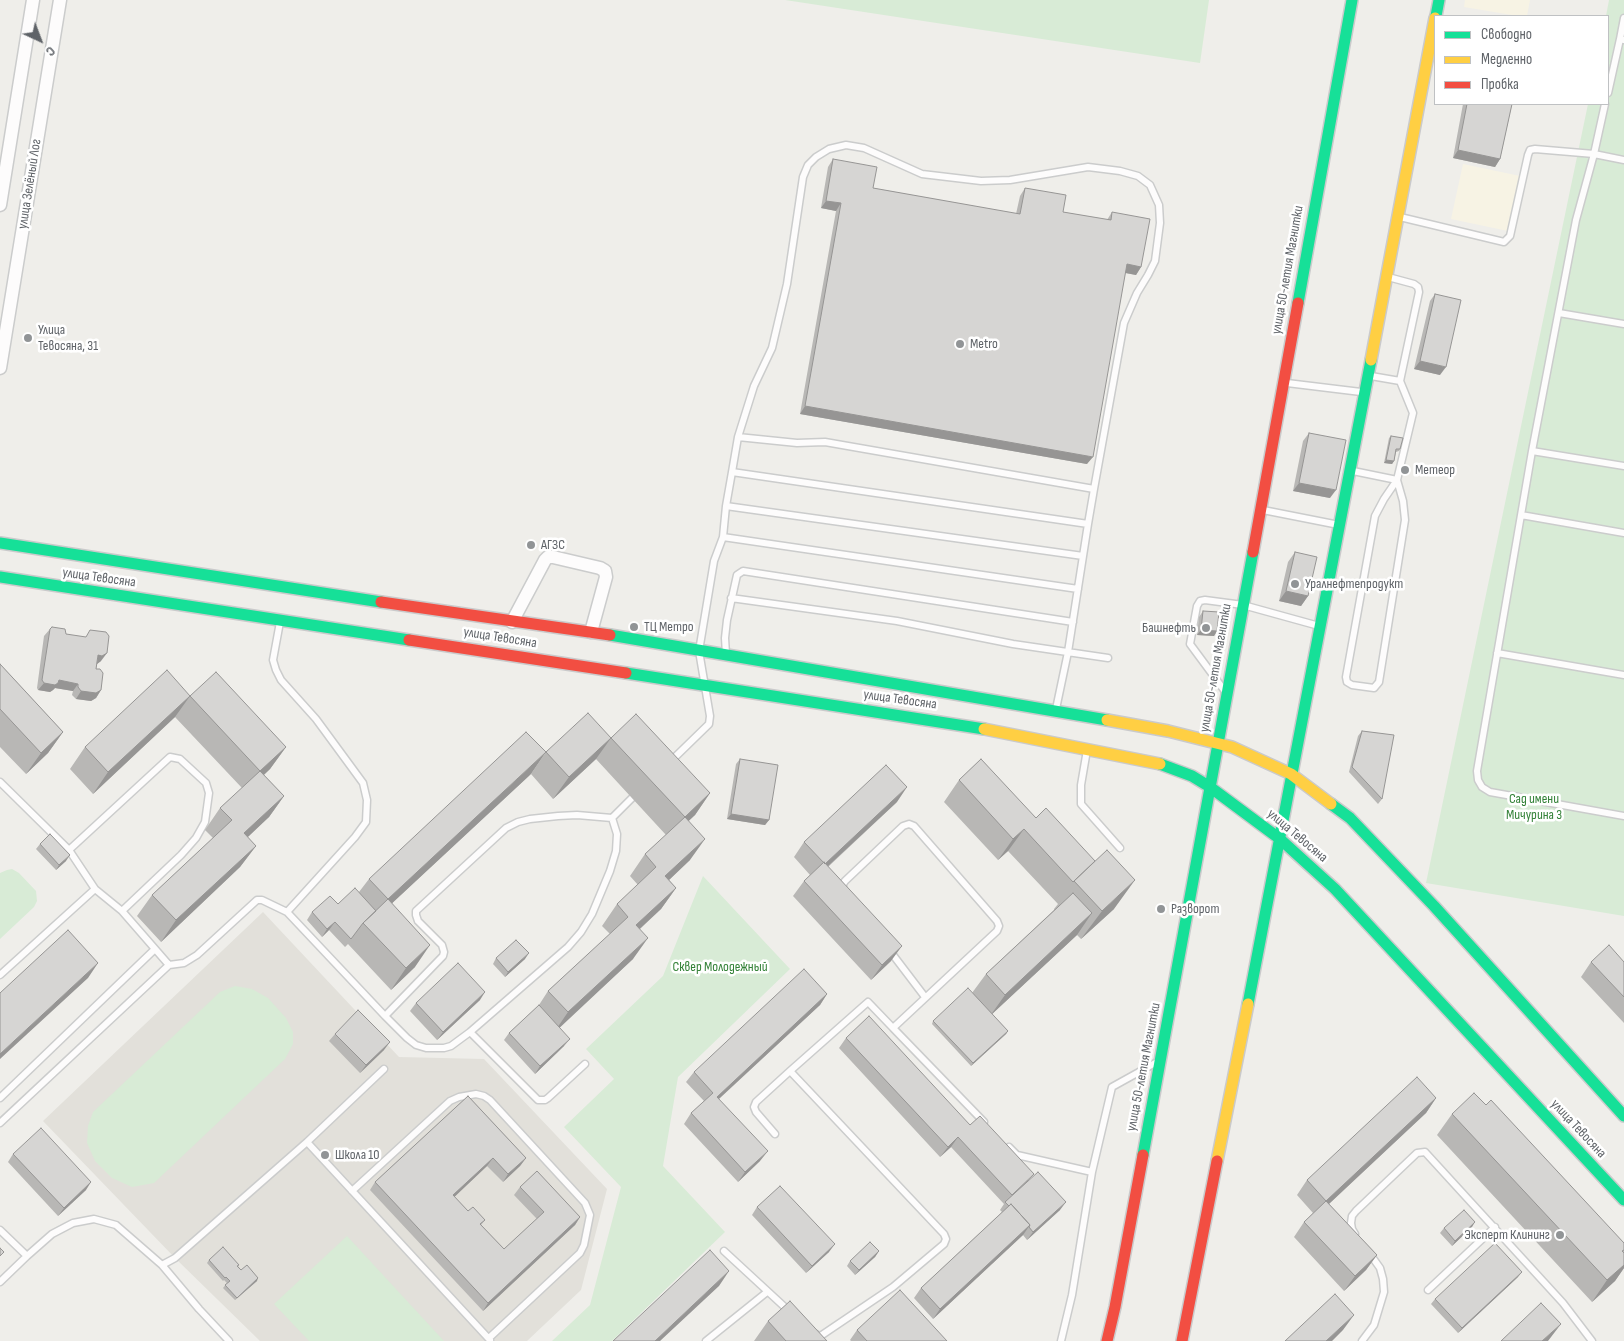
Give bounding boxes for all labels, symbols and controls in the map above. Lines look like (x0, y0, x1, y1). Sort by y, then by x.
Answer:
north arrow (15, 15, 65, 65)
legend (1434, 15, 1609, 105)
text: Свободно (1481, 25, 1532, 44)
text: С (42, 43, 59, 60)
text: Медленно (1481, 50, 1532, 69)
text: Пробка (1481, 75, 1519, 94)
street label: улица Зелёный Лог (15, 138, 45, 230)
street label: улица 50-летия Магнитки (1268, 204, 1308, 336)
place label: Улица Тевосяна, 31 (38, 322, 98, 354)
marker: Улица Тевосяна, 31 (22, 332, 34, 344)
place label: Metro (970, 336, 998, 352)
marker: Metro (954, 338, 966, 350)
place label: Метеор (1415, 462, 1455, 478)
marker: Метеор (1399, 464, 1411, 476)
place label: АГЗС (541, 537, 565, 553)
marker: АГЗС (525, 539, 537, 551)
street label: улица Тевосяна (61, 565, 137, 591)
place label: Уралнефтепродукт (1305, 576, 1403, 592)
marker: Уралнефтепродукт (1289, 578, 1301, 590)
street label: улица 50-летия Магнитки (1196, 602, 1236, 734)
place label: ТЦ Метро (644, 619, 694, 635)
place label: Башнефть (1142, 620, 1196, 636)
marker: ТЦ Метро (628, 621, 640, 633)
marker: Башнефть (1200, 622, 1212, 634)
street label: улица Тевосяна (462, 624, 538, 652)
street label: улица Тевосяна (862, 687, 938, 713)
park label: Сад имени Мичурина 3 (1506, 791, 1562, 824)
street label: улица Тевосяна (1263, 806, 1331, 866)
place label: Разворот (1171, 901, 1219, 917)
marker: Разворот (1155, 903, 1167, 915)
park label: Сквер Молодежный (672, 959, 768, 975)
street label: улица 50-летия Магнитки (1123, 1001, 1165, 1133)
street label: улица Тевосяна (1547, 1096, 1609, 1162)
place label: Школа 10 (335, 1147, 379, 1163)
marker: Школа 10 (319, 1149, 331, 1161)
place label: Эксперт Клининг (1464, 1227, 1550, 1243)
marker: Эксперт Клининг (1554, 1229, 1566, 1241)

